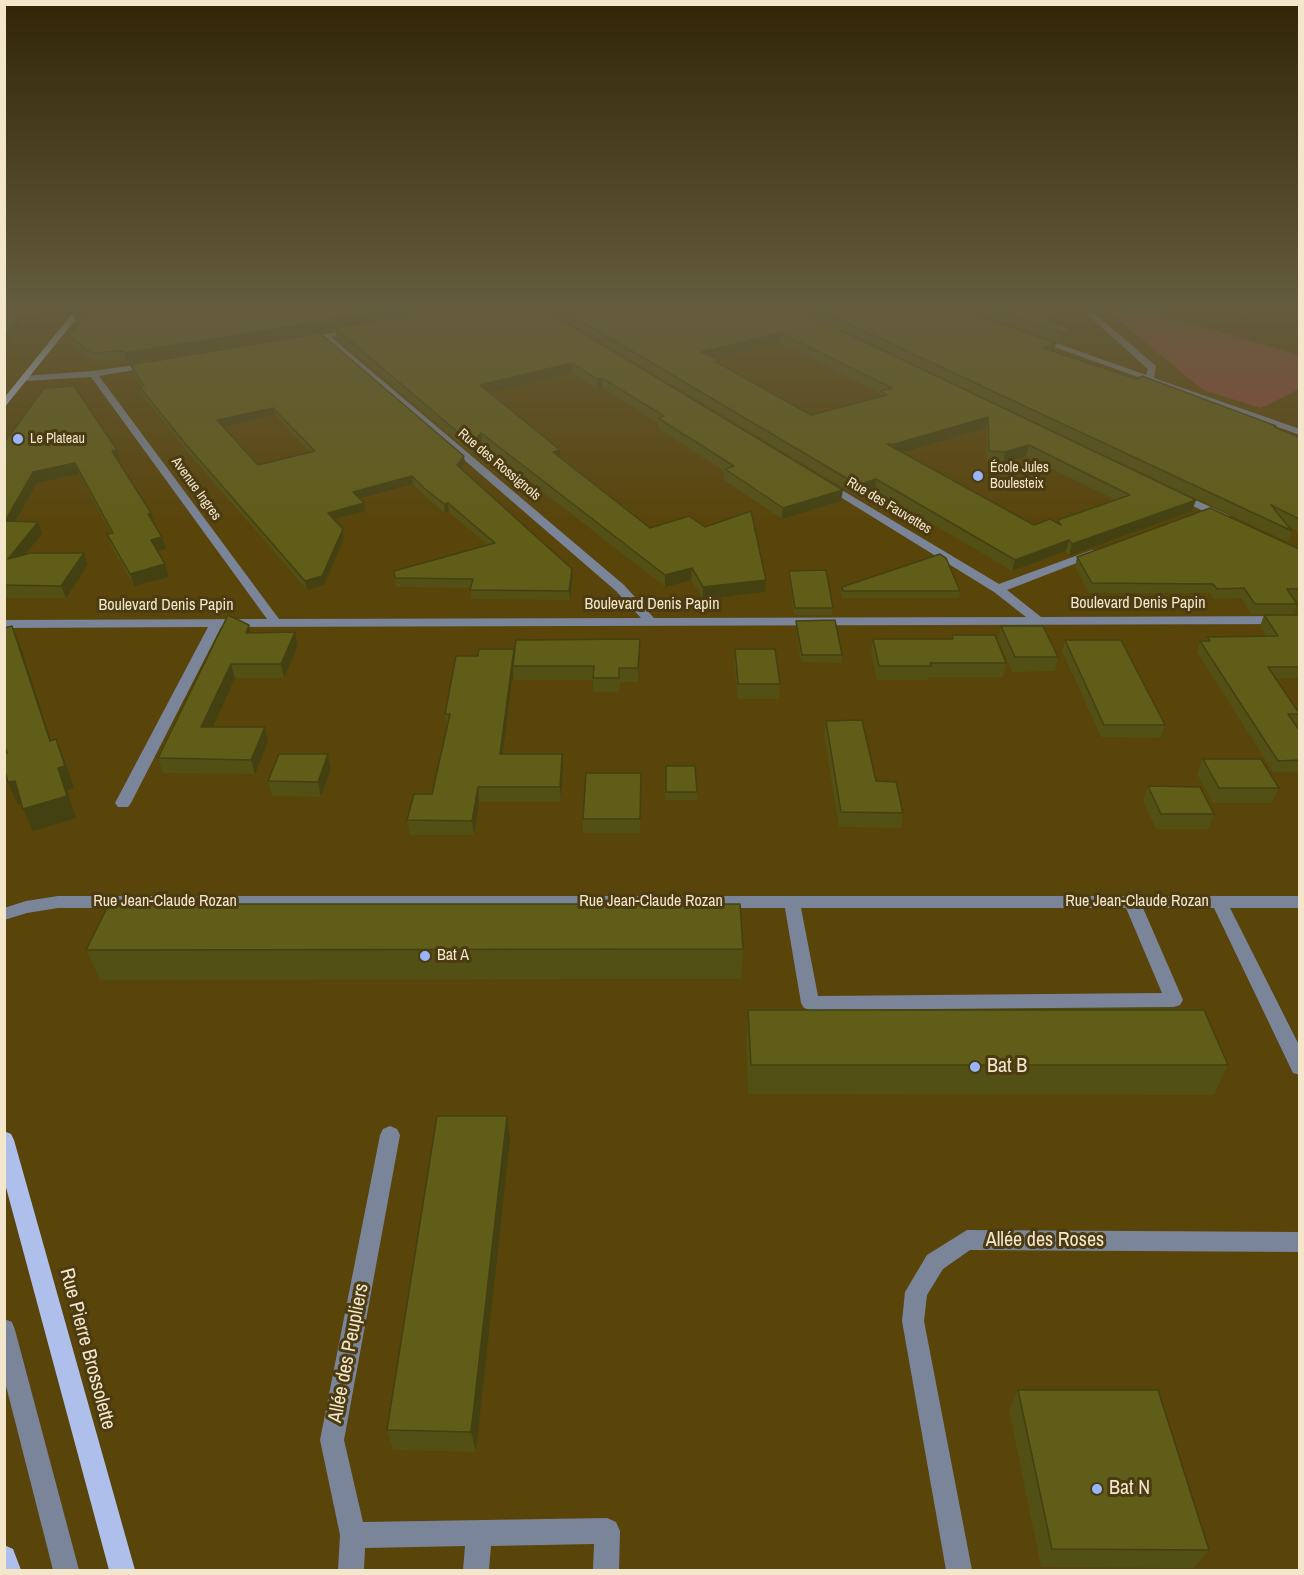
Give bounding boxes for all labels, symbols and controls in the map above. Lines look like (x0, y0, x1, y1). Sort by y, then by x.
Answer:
street label: Rue des Rossignols (454, 426, 544, 504)
place label: Le Plateau (30, 431, 85, 447)
marker: Le Plateau (11, 432, 25, 446)
street label: Avenue Ingres (168, 454, 224, 524)
place label: École Jules Boulesteix (990, 460, 1049, 492)
marker: École Jules Boulesteix (971, 469, 985, 483)
street label: Rue des Fauvettes (844, 474, 934, 538)
street label: Boulevard Denis Papin (1071, 594, 1205, 614)
street label: Boulevard Denis Papin (585, 595, 719, 615)
street label: Boulevard Denis Papin (99, 596, 233, 616)
street label: Rue Jean-Claude Rozan (93, 892, 237, 912)
street label: Rue Jean-Claude Rozan (579, 892, 723, 912)
street label: Rue Jean-Claude Rozan (1065, 892, 1209, 912)
place label: Bat A (437, 946, 469, 966)
marker: Bat A (418, 949, 432, 963)
place label: Bat B (987, 1055, 1027, 1079)
marker: Bat B (968, 1060, 982, 1074)
street label: Allée des Roses (986, 1229, 1104, 1253)
street label: Rue Pierre Brossolette (54, 1266, 120, 1432)
street label: Allée des Peupliers (324, 1281, 374, 1425)
place label: Bat N (1109, 1477, 1150, 1501)
marker: Bat N (1090, 1482, 1104, 1496)

